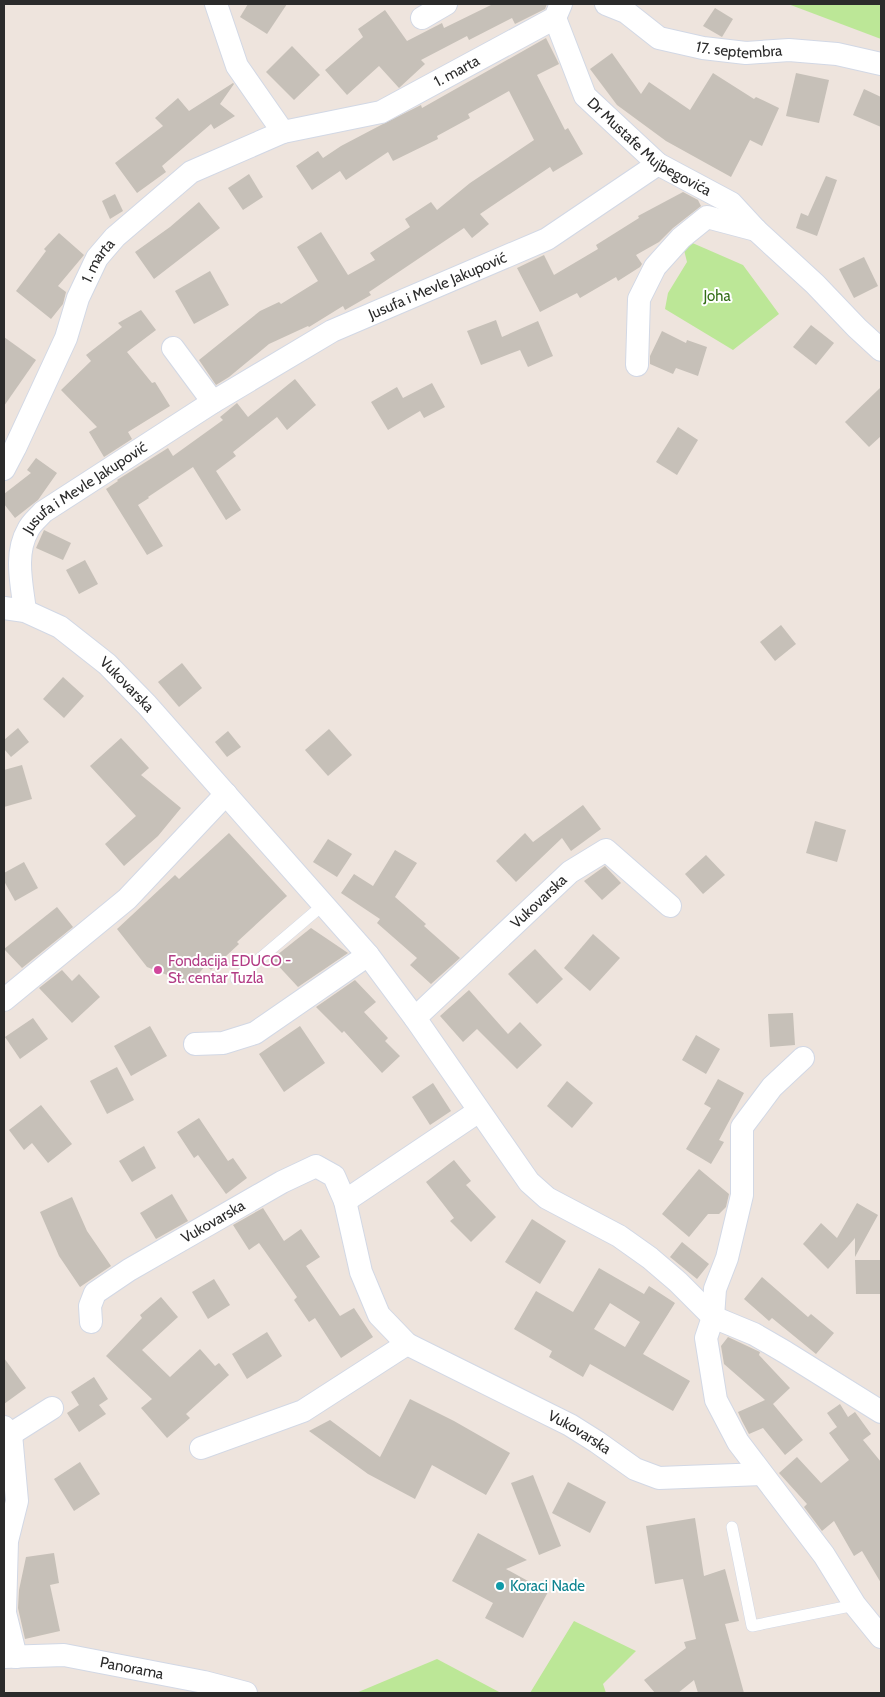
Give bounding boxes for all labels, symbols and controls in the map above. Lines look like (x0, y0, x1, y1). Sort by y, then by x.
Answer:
street label: 17. septembra (694, 38, 784, 62)
street label: 1. marta (431, 51, 483, 91)
street label: Dr Mustafe Mujbegovića (583, 94, 715, 200)
street label: 1. marta (78, 235, 119, 286)
street label: Jusufa i Mevle Jakupović (365, 248, 510, 324)
park label: Joha (702, 287, 731, 305)
street label: Jusufa i Mevle Jakupović (18, 438, 151, 538)
street label: Vukovarska (96, 653, 158, 716)
street label: Vukovarska (507, 870, 571, 932)
place label: Fondacija EDUCO - St. centar Tuzla (168, 952, 291, 987)
marker: Fondacija EDUCO - St. centar Tuzla (152, 964, 164, 976)
street label: Vukovarska (178, 1196, 249, 1247)
street label: Vukovarska (545, 1407, 615, 1459)
place label: Koraci Nade (510, 1577, 585, 1595)
marker: Koraci Nade (494, 1580, 506, 1592)
street label: Panorama (98, 1653, 166, 1683)

